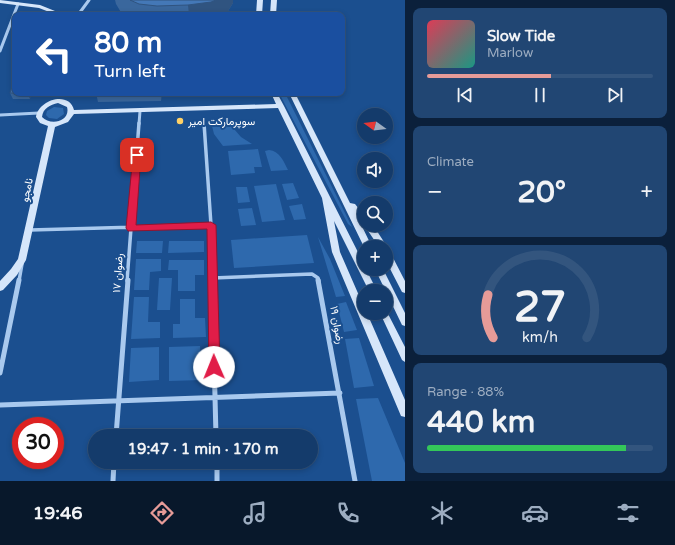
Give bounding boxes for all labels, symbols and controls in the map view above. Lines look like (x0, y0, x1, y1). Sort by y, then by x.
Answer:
text: 80 m (94, 26, 162, 60)
text: Slow Tide (487, 27, 555, 45)
icon: left (28, 28, 80, 80)
text: Marlow (487, 45, 533, 61)
text: Turn left (94, 60, 166, 82)
icon: previous (454, 84, 476, 106)
icon: pause (529, 84, 551, 106)
icon: next (604, 84, 626, 106)
north arrow (357, 108, 393, 144)
map controls (357, 108, 393, 320)
place label: سوپرمارکت امیر (187, 115, 256, 129)
marker: سوپرمارکت امیر (175, 116, 185, 126)
pin (120, 138, 154, 172)
icon: arrive (126, 144, 148, 166)
button: sound (357, 152, 393, 188)
text: Climate (427, 154, 474, 170)
text: 20° (517, 174, 566, 211)
street label: نامجو (18, 177, 36, 203)
text: − (427, 179, 443, 205)
text: + (641, 179, 653, 205)
button: search (357, 196, 393, 232)
button: + (357, 240, 393, 276)
street label: رضوان ۱۷ (110, 253, 126, 293)
text: 27 (514, 282, 566, 332)
button: − (357, 284, 393, 320)
street label: رضوان ۱۹ (327, 305, 347, 345)
text: km/h (522, 328, 558, 345)
position arrow (193, 346, 235, 388)
text: Range · 88% (427, 384, 504, 400)
text: 440 km (427, 404, 535, 441)
speed limit sign: 30 (12, 417, 64, 469)
text: 19:47 · 1 min · 170 m (128, 440, 278, 458)
icon: directions (148, 499, 176, 527)
icon: music (241, 499, 269, 527)
icon: phone (334, 499, 362, 527)
icon: climate (428, 499, 456, 527)
icon: car (521, 499, 549, 527)
icon: filters (614, 499, 642, 527)
text: 19:46 (33, 502, 83, 524)

